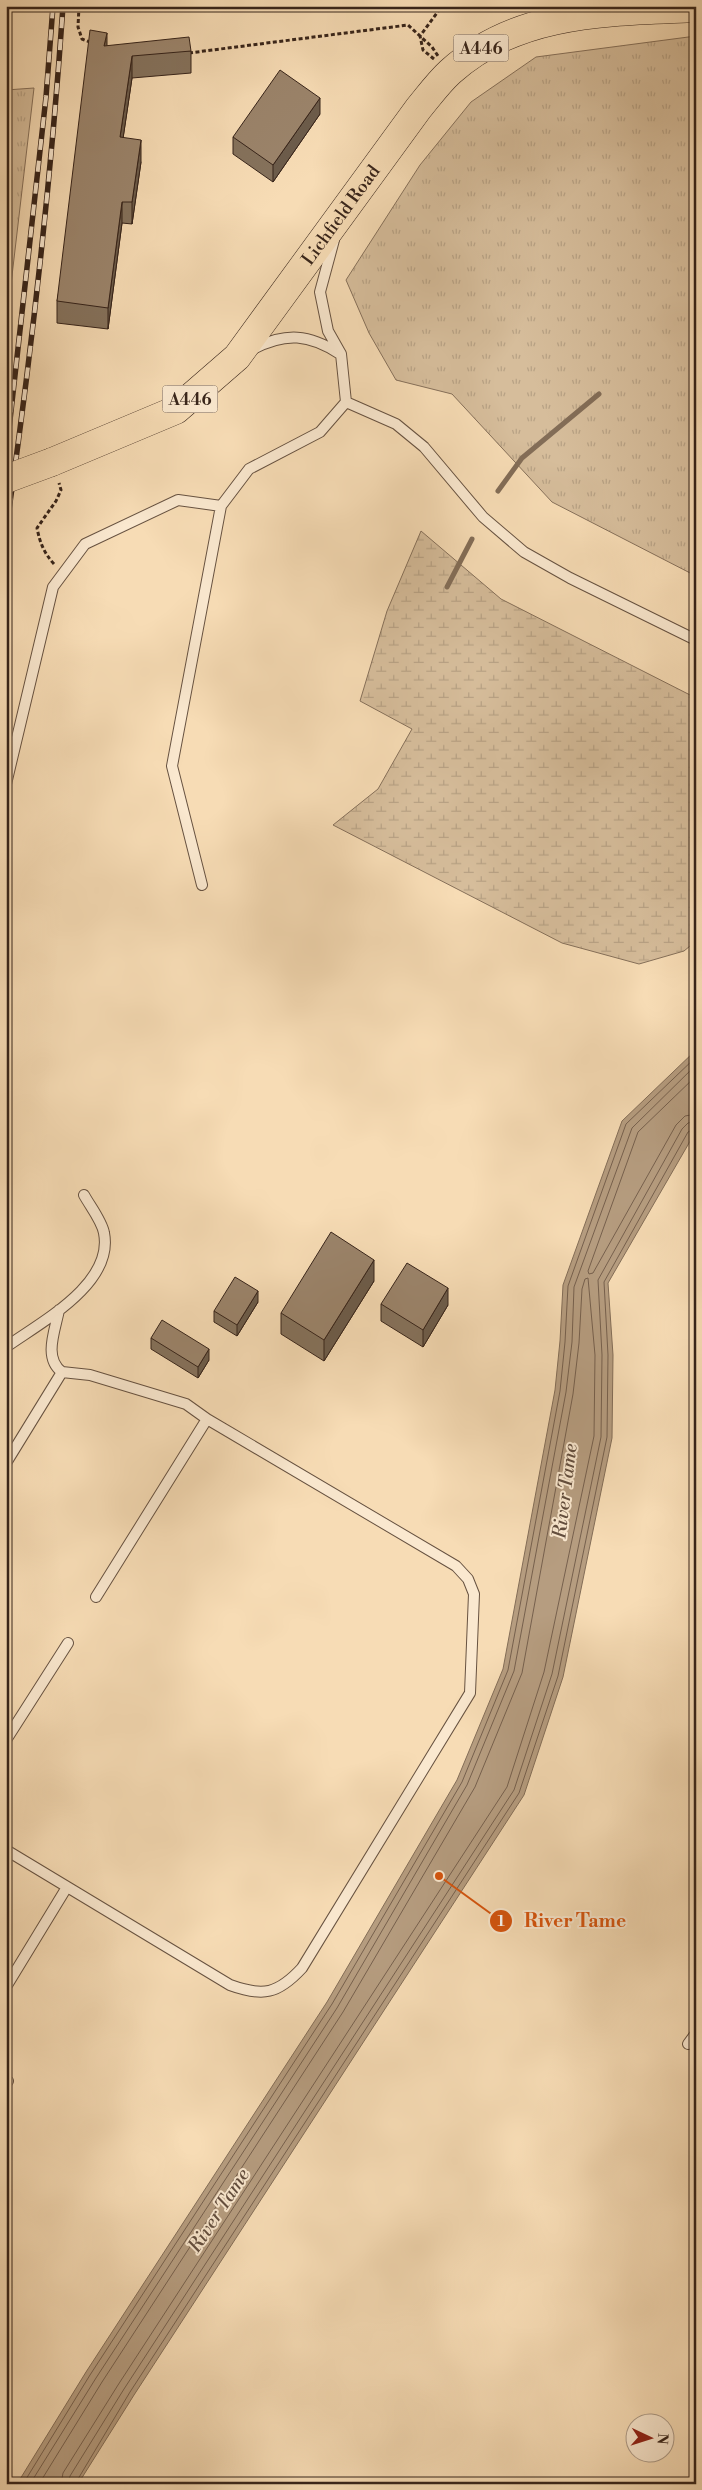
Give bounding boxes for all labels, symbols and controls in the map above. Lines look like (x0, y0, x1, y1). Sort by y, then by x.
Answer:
road number: A446 (454, 34, 508, 62)
street label: Lichfield Road (297, 160, 386, 270)
road number: A446 (162, 386, 218, 412)
water label: River Tame (547, 1442, 583, 1541)
callout: River Tame (489, 1904, 636, 1938)
text: River Tame (524, 1909, 626, 1933)
text: 1 (497, 1912, 505, 1931)
water label: River Tame (182, 2164, 255, 2258)
north arrow (624, 2412, 674, 2462)
text: N (653, 2433, 671, 2445)

